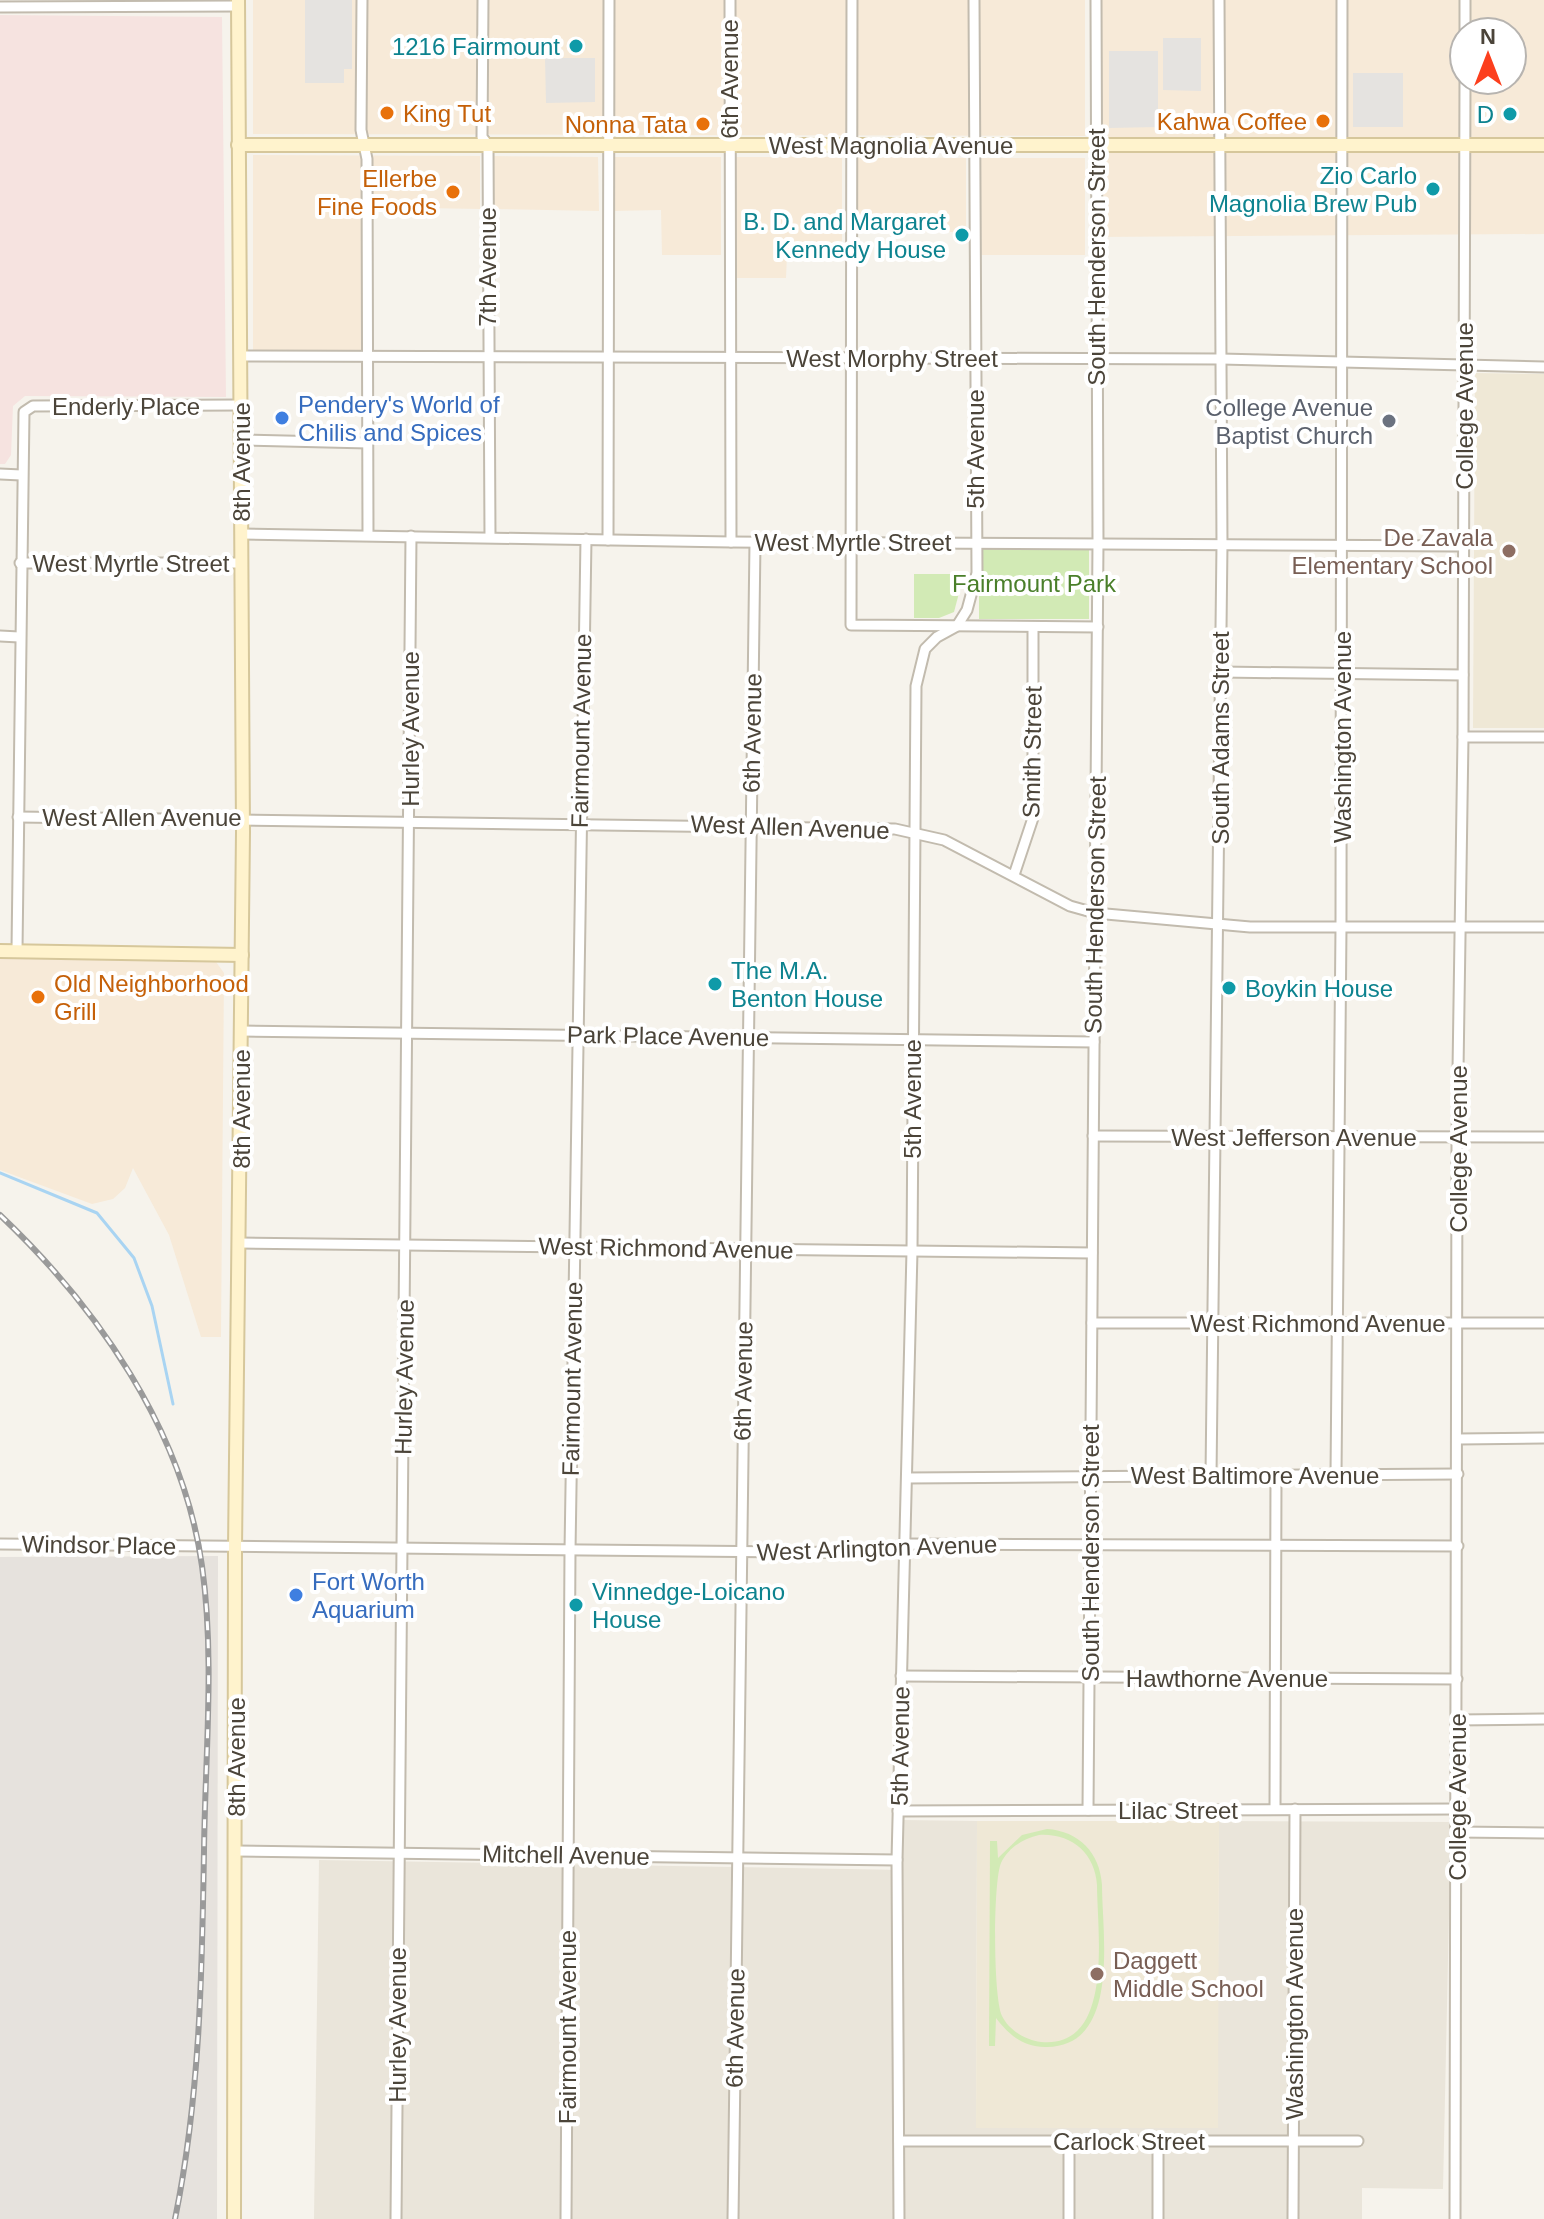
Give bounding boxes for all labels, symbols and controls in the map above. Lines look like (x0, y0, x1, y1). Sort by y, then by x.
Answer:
north arrow (1448, 16, 1528, 96)
street label: 6th Avenue (716, 19, 743, 139)
text: N (1480, 24, 1496, 49)
place label: 1216 Fairmount (392, 33, 560, 60)
marker: 1216 Fairmount (567, 37, 585, 55)
place label: King Tut (403, 100, 491, 127)
place label: D (1477, 101, 1494, 128)
marker: King Tut (378, 104, 396, 122)
marker: D (1501, 105, 1519, 123)
place label: Kahwa Coffee (1157, 108, 1307, 135)
place label: Nonna Tata (565, 111, 688, 138)
marker: Kahwa Coffee (1314, 112, 1332, 130)
marker: Nonna Tata (694, 115, 712, 133)
street label: South Henderson Street (1083, 128, 1110, 386)
street label: West Magnolia Avenue (769, 132, 1013, 159)
place label: Zio Carlo Magnolia Brew Pub (1209, 162, 1417, 217)
place label: Ellerbe Fine Foods (317, 165, 437, 220)
marker: Zio Carlo Magnolia Brew Pub (1424, 180, 1442, 198)
marker: Ellerbe Fine Foods (444, 183, 462, 201)
street label: 7th Avenue (474, 207, 501, 327)
place label: B. D. and Margaret Kennedy House (743, 208, 946, 263)
marker: B. D. and Margaret Kennedy House (953, 226, 971, 244)
street label: College Avenue (1451, 322, 1478, 490)
street label: West Morphy Street (786, 345, 998, 372)
street label: 5th Avenue (962, 389, 989, 509)
place label: Pendery's World of Chilis and Spices (298, 391, 500, 446)
street label: Enderly Place (52, 393, 200, 420)
place label: College Avenue Baptist Church (1205, 394, 1373, 449)
street label: 8th Avenue (228, 402, 255, 522)
marker: Pendery's World of Chilis and Spices (273, 409, 291, 427)
marker: College Avenue Baptist Church (1380, 412, 1398, 430)
place label: De Zavala Elementary School (1292, 524, 1494, 579)
street label: West Myrtle Street (755, 529, 952, 556)
marker: De Zavala Elementary School (1500, 542, 1518, 560)
street label: West Myrtle Street (33, 550, 230, 577)
park label: Fairmount Park (952, 570, 1117, 597)
street label: South Adams Street (1207, 631, 1234, 845)
street label: Washington Avenue (1329, 631, 1356, 843)
street label: Fairmount Avenue (566, 634, 596, 828)
street label: Hurley Avenue (397, 651, 424, 807)
street label: 6th Avenue (737, 673, 767, 793)
street label: Smith Street (1017, 685, 1047, 818)
street label: South Henderson Street (1079, 776, 1111, 1034)
street label: West Allen Avenue (42, 804, 242, 831)
street label: West Allen Avenue (690, 810, 890, 844)
place label: The M.A. Benton House (731, 957, 883, 1012)
place label: Old Neighborhood Grill (54, 970, 249, 1025)
marker: The M.A. Benton House (706, 975, 724, 993)
place label: Boykin House (1245, 975, 1393, 1002)
marker: Boykin House (1220, 979, 1238, 997)
marker: Old Neighborhood Grill (29, 988, 47, 1006)
street label: Park Place Avenue (567, 1021, 769, 1051)
street label: 5th Avenue (899, 1039, 926, 1159)
street label: 8th Avenue (228, 1049, 255, 1169)
street label: College Avenue (1445, 1065, 1472, 1233)
street label: West Jefferson Avenue (1171, 1124, 1417, 1151)
street label: West Richmond Avenue (538, 1232, 794, 1264)
street label: Fairmount Avenue (557, 1282, 587, 1476)
street label: Hurley Avenue (389, 1299, 419, 1455)
street label: West Richmond Avenue (1190, 1310, 1446, 1337)
street label: 6th Avenue (728, 1321, 758, 1441)
street label: South Henderson Street (1077, 1424, 1104, 1682)
street label: West Baltimore Avenue (1131, 1462, 1379, 1489)
street label: Windsor Place (21, 1530, 177, 1560)
street label: West Arlington Avenue (756, 1530, 998, 1566)
place label: Fort Worth Aquarium (312, 1568, 425, 1623)
place label: Vinnedge-Loicano House (592, 1578, 785, 1633)
marker: Fort Worth Aquarium (287, 1586, 305, 1604)
marker: Vinnedge-Loicano House (567, 1596, 585, 1614)
street label: Hawthorne Avenue (1126, 1665, 1328, 1692)
street label: 5th Avenue (885, 1686, 915, 1806)
street label: 8th Avenue (223, 1697, 250, 1817)
street label: College Avenue (1444, 1713, 1471, 1881)
street label: Lilac Street (1118, 1797, 1238, 1824)
street label: Mitchell Avenue (482, 1840, 650, 1870)
street label: Washington Avenue (1281, 1908, 1308, 2120)
street label: Fairmount Avenue (554, 1930, 581, 2124)
street label: Hurley Avenue (384, 1947, 411, 2103)
place label: Daggett Middle School (1113, 1947, 1264, 2002)
marker: Daggett Middle School (1088, 1965, 1106, 1983)
street label: 6th Avenue (720, 1968, 750, 2088)
street label: Carlock Street (1053, 2128, 1205, 2155)

